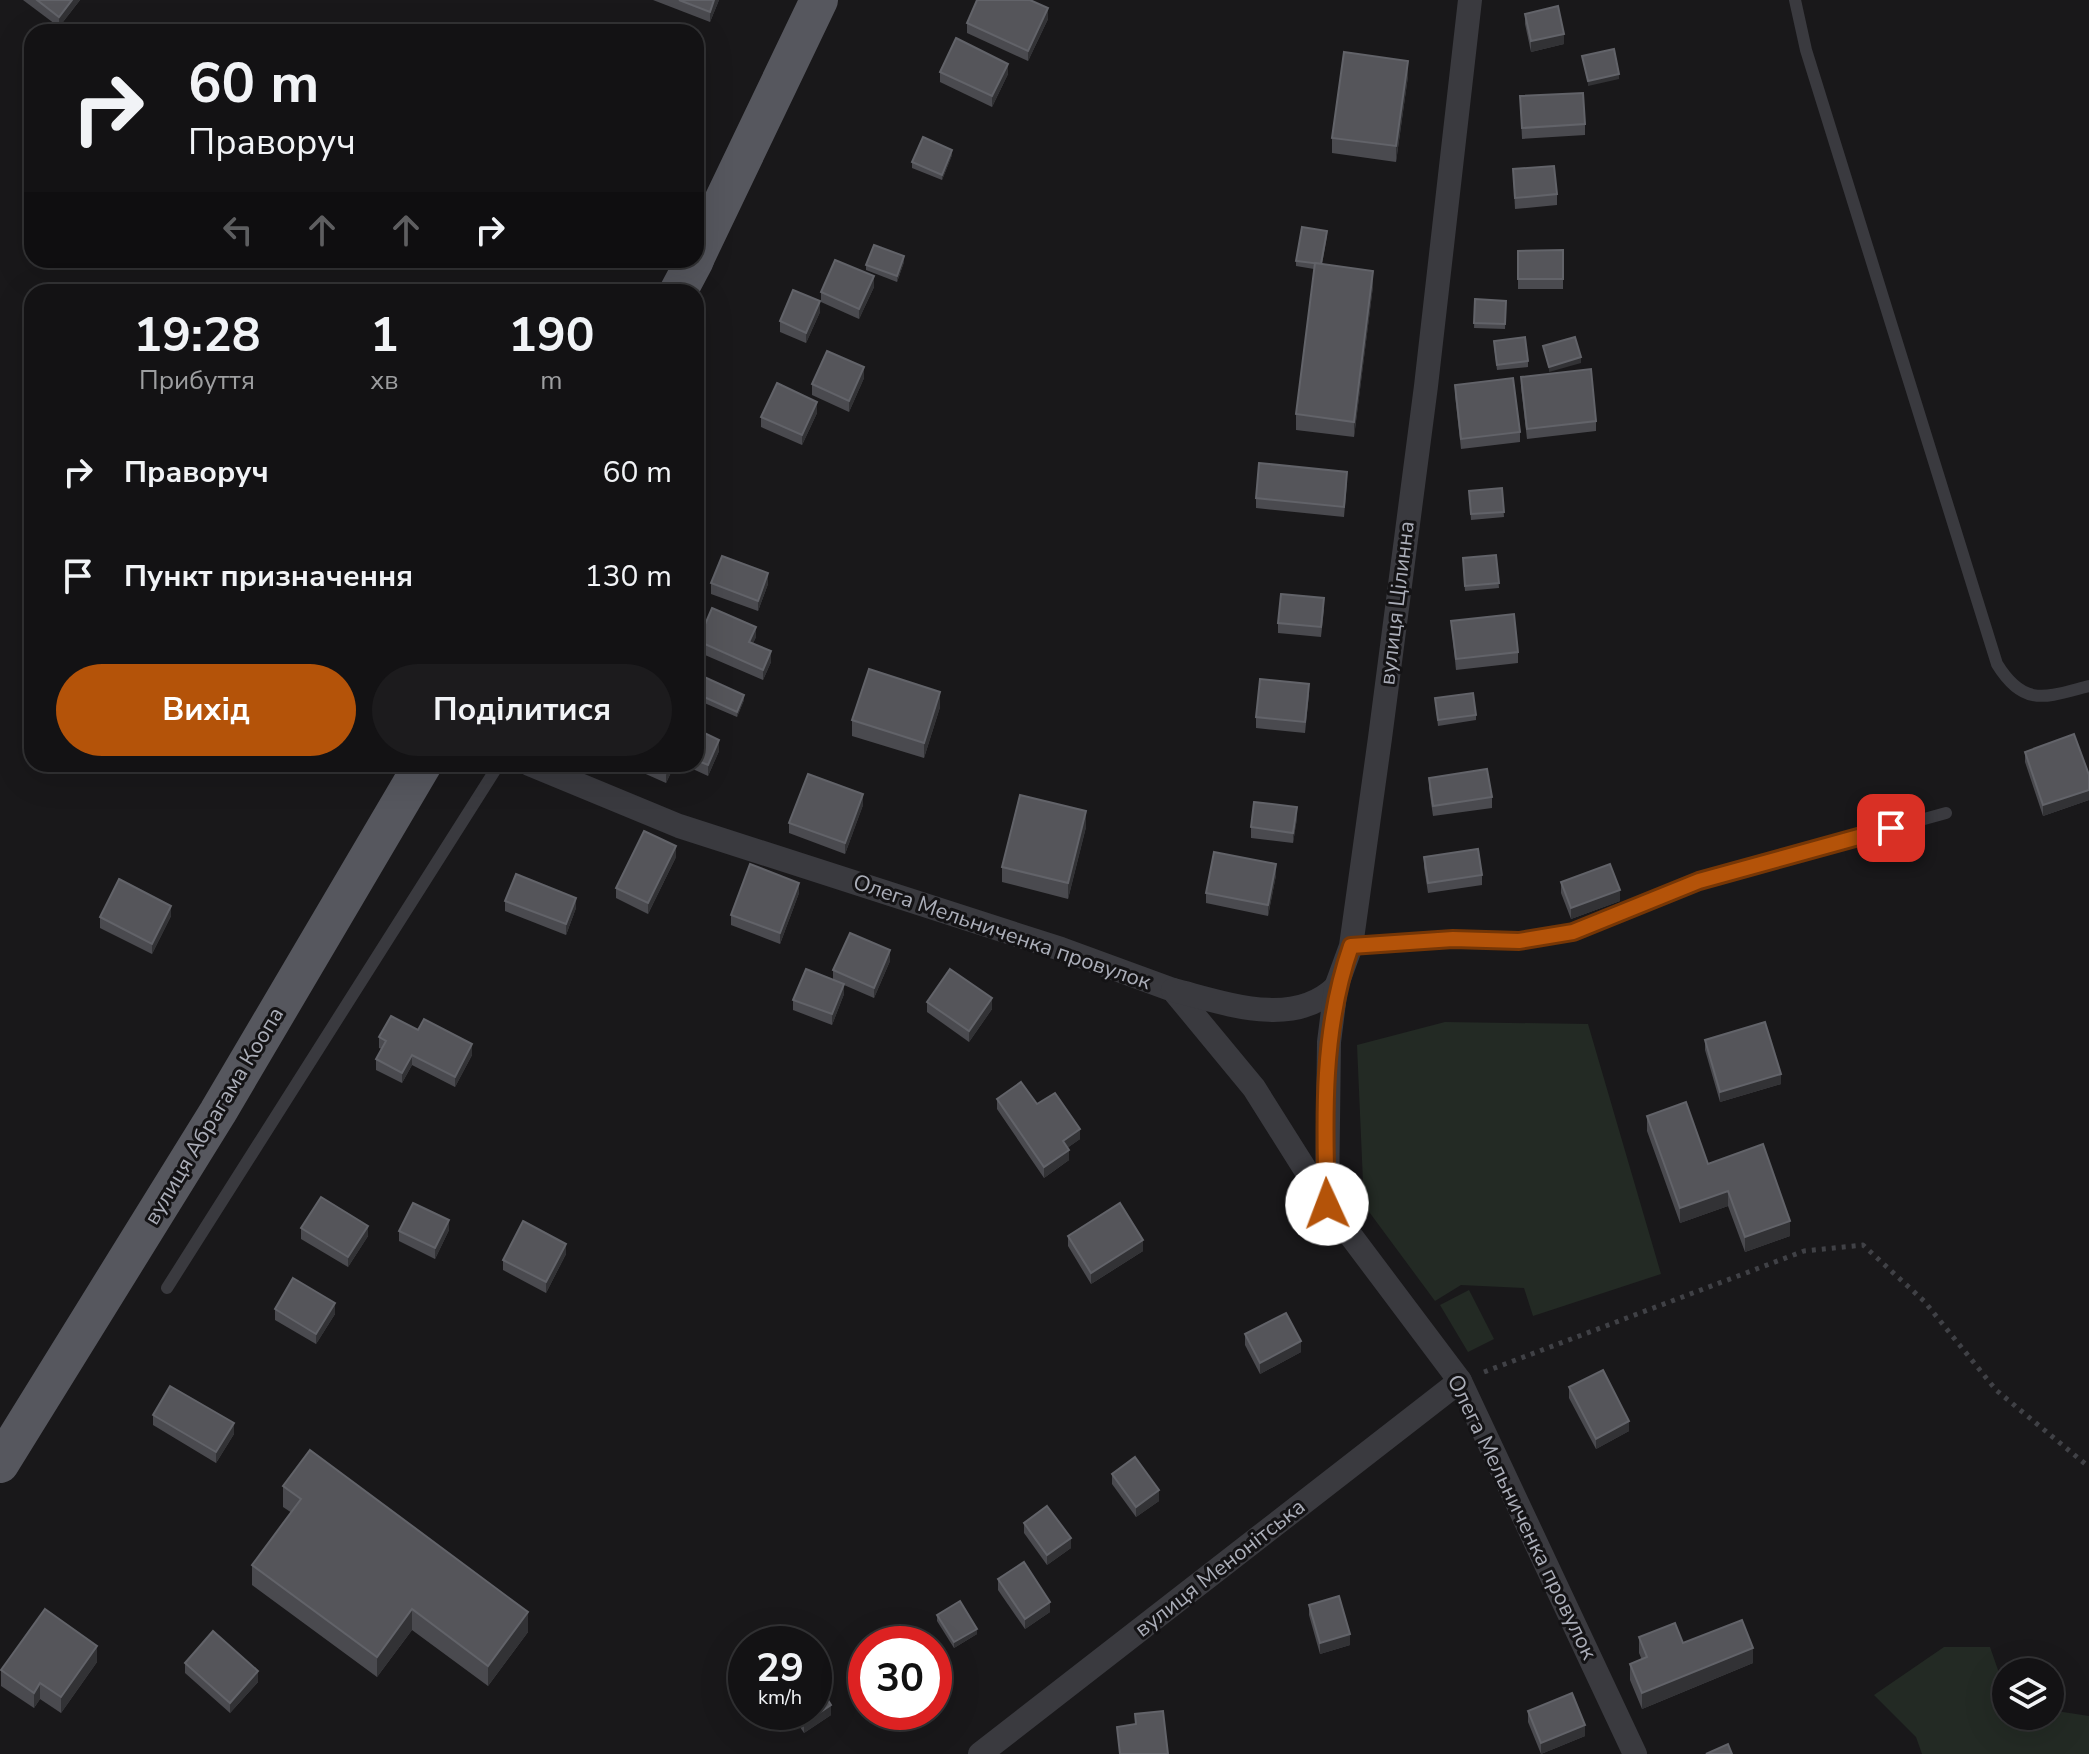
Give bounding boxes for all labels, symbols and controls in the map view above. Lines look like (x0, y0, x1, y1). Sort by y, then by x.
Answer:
text: 60 m (188, 45, 319, 122)
icon: right (56, 56, 160, 160)
text: Праворуч (188, 118, 356, 167)
icon: left (216, 208, 260, 252)
icon: ahead (300, 208, 344, 252)
icon: ahead (384, 208, 428, 252)
icon: right (468, 208, 512, 252)
text: 19:28 (133, 302, 261, 368)
text: 1 (370, 302, 399, 368)
text: 190 (508, 302, 595, 368)
text: Прибуття (139, 363, 255, 398)
text: хв (370, 363, 398, 398)
text: m (540, 363, 562, 398)
icon: right (56, 450, 100, 494)
text: Праворуч (124, 452, 269, 493)
text: 60 m (603, 452, 672, 493)
street label: вулиця Цілинна (1372, 519, 1422, 687)
icon: arrive (56, 554, 100, 598)
text: Пункт призначення (124, 556, 413, 597)
text: 130 m (585, 556, 672, 597)
button: Вихід (56, 664, 356, 756)
button: Поділитися (372, 664, 672, 756)
pin (1857, 794, 1925, 862)
icon: arrive (1869, 806, 1913, 850)
street label: Олега Мельниченка провулок (849, 867, 1155, 997)
street label: вулиця Абрагама Коопа (137, 1002, 291, 1230)
position arrow (1285, 1162, 1369, 1246)
street label: Олега Мельниченка провулок (1440, 1370, 1604, 1665)
street label: вулиця Менонітська (1129, 1492, 1311, 1644)
speed limit sign: 30 (848, 1626, 952, 1730)
text: 29 (756, 1641, 804, 1695)
map controls (1992, 1658, 2064, 1730)
button: layers (1992, 1658, 2064, 1730)
text: km/h (758, 1684, 802, 1711)

